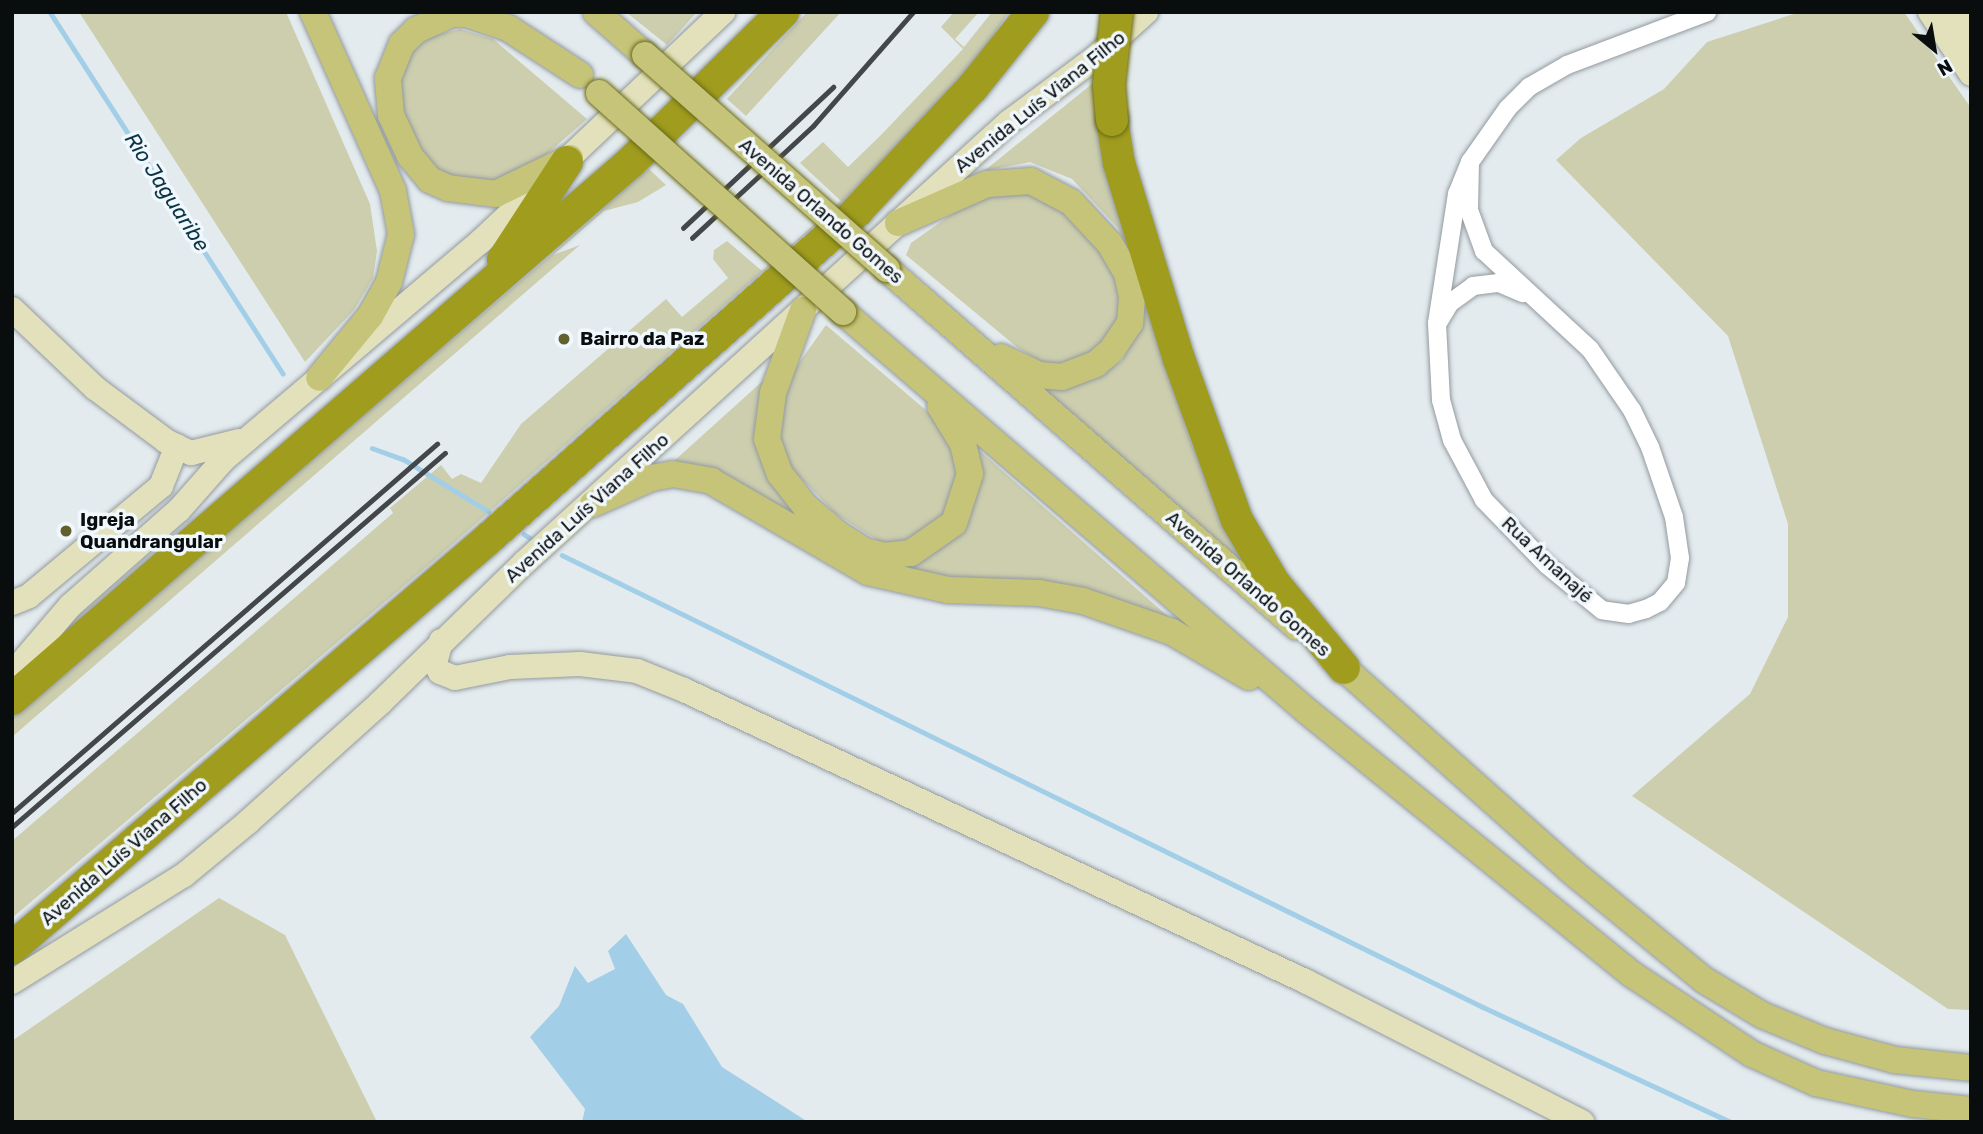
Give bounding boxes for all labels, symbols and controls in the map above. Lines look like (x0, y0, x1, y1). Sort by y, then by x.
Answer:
north arrow (1899, 14, 1969, 84)
street label: Avenida Luís Viana Filho (950, 26, 1130, 178)
text: N (1933, 54, 1956, 81)
water label: Rio Jaguaribe (119, 128, 215, 256)
street label: Avenida Orlando Gomes (734, 133, 908, 289)
place label: Bairro da Paz (580, 328, 704, 350)
marker: Bairro da Paz (554, 329, 574, 349)
street label: Avenida Luís Viana Filho (500, 428, 674, 588)
street label: Avenida Orlando Gomes (1161, 506, 1335, 662)
place label: Igreja Quandrangular (80, 509, 223, 553)
street label: Rua Amanajé (1497, 512, 1597, 608)
marker: Igreja Quandrangular (58, 523, 74, 539)
street label: Avenida Luís Viana Filho (36, 773, 212, 931)

